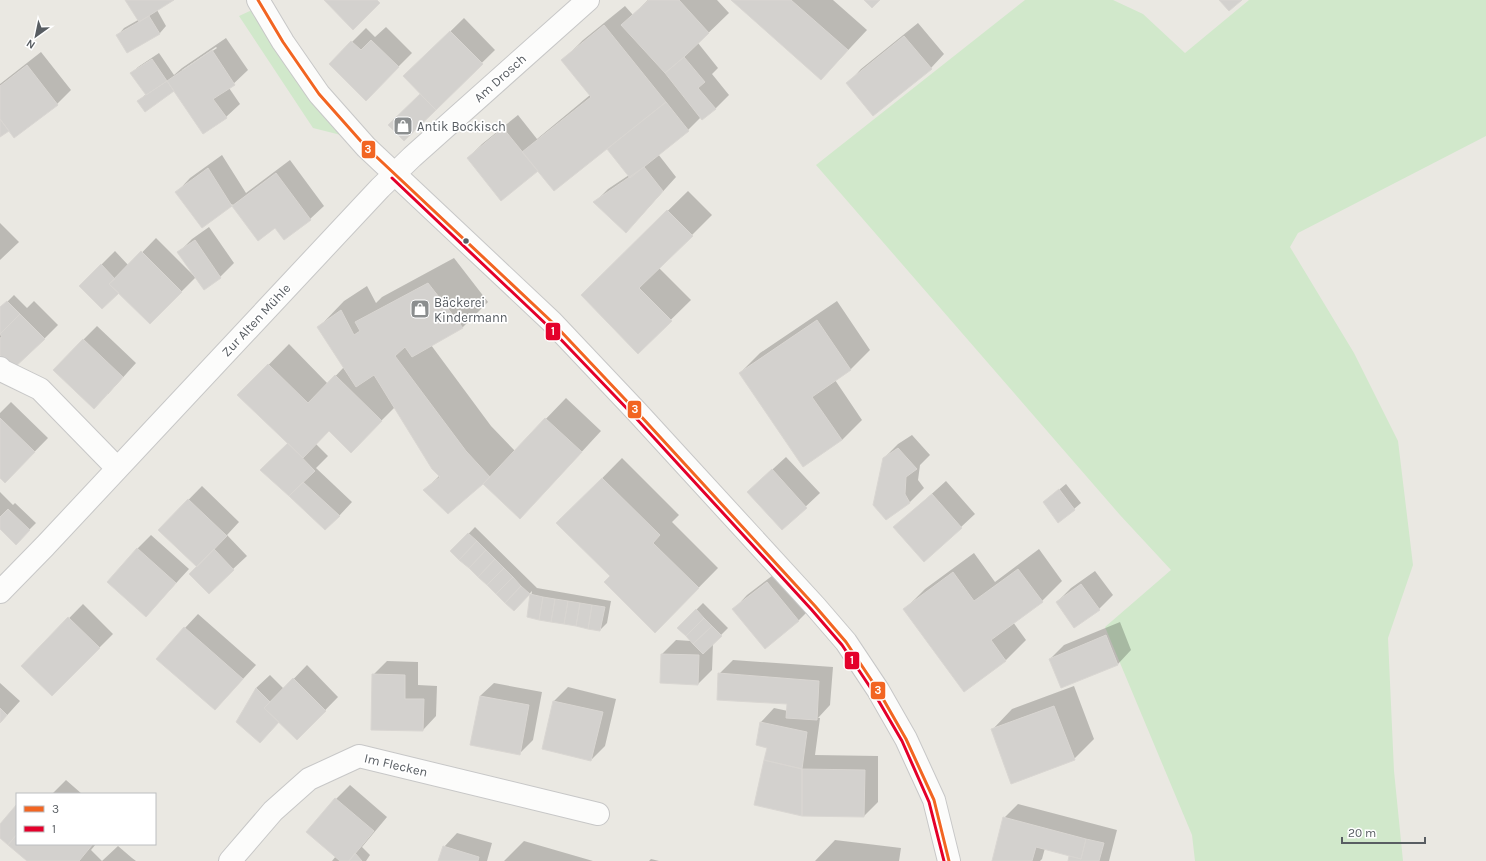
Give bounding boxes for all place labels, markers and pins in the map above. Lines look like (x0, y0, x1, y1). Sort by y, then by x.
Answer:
shop icon: Antik Bockisch (392, 115, 414, 137)
place label: Antik Bockisch (417, 119, 506, 134)
unlabelled marker (461, 236, 471, 246)
place label: Bäckerei Kindermann (434, 295, 508, 325)
shop icon: Bäckerei Kindermann (409, 298, 431, 320)

